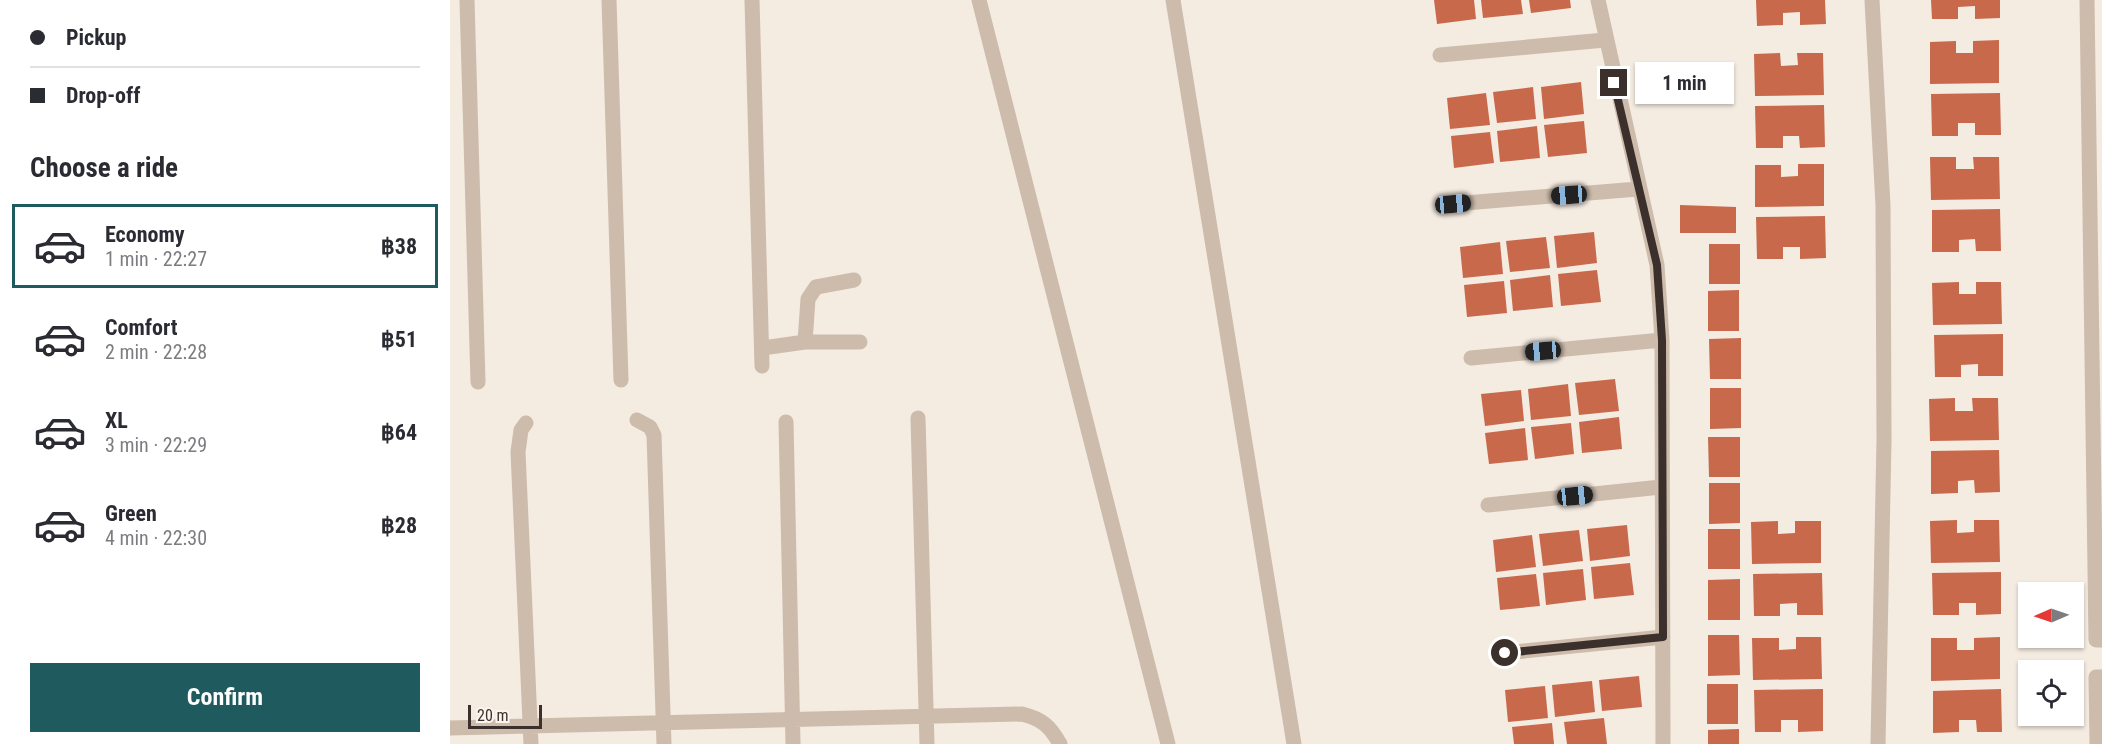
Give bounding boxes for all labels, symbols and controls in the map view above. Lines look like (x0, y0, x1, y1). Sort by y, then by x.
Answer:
text: Pickup (66, 25, 126, 50)
callout: 1 min (1635, 62, 1734, 104)
route end (1600, 69, 1627, 96)
text: 1 min (1662, 71, 1707, 95)
text: Drop-off (66, 83, 140, 108)
text: Choose a ride (30, 152, 178, 184)
car (1550, 185, 1588, 205)
car (1434, 193, 1472, 215)
icon: car (33, 219, 87, 273)
text: Economy (105, 222, 185, 247)
text: ฿38 (381, 234, 417, 259)
text: 1 min · 22:27 (105, 247, 207, 271)
icon: car (33, 312, 87, 366)
text: Comfort (105, 315, 178, 340)
text: ฿51 (381, 327, 417, 352)
text: 2 min · 22:28 (105, 340, 207, 364)
car (1524, 340, 1562, 362)
icon: car (33, 405, 87, 459)
text: XL (105, 408, 128, 433)
text: ฿64 (381, 420, 417, 445)
text: 3 min · 22:29 (105, 433, 207, 457)
car (1556, 485, 1594, 507)
icon: car (33, 498, 87, 552)
text: Green (105, 501, 157, 526)
text: ฿28 (381, 513, 417, 538)
text: 4 min · 22:30 (105, 526, 207, 550)
north arrow (2018, 582, 2084, 648)
map controls (2018, 582, 2084, 726)
route start (1491, 639, 1518, 666)
button: locate (2018, 660, 2084, 726)
button: Confirm (30, 663, 420, 732)
scale bar (468, 702, 542, 730)
text: 20 m (477, 706, 509, 725)

